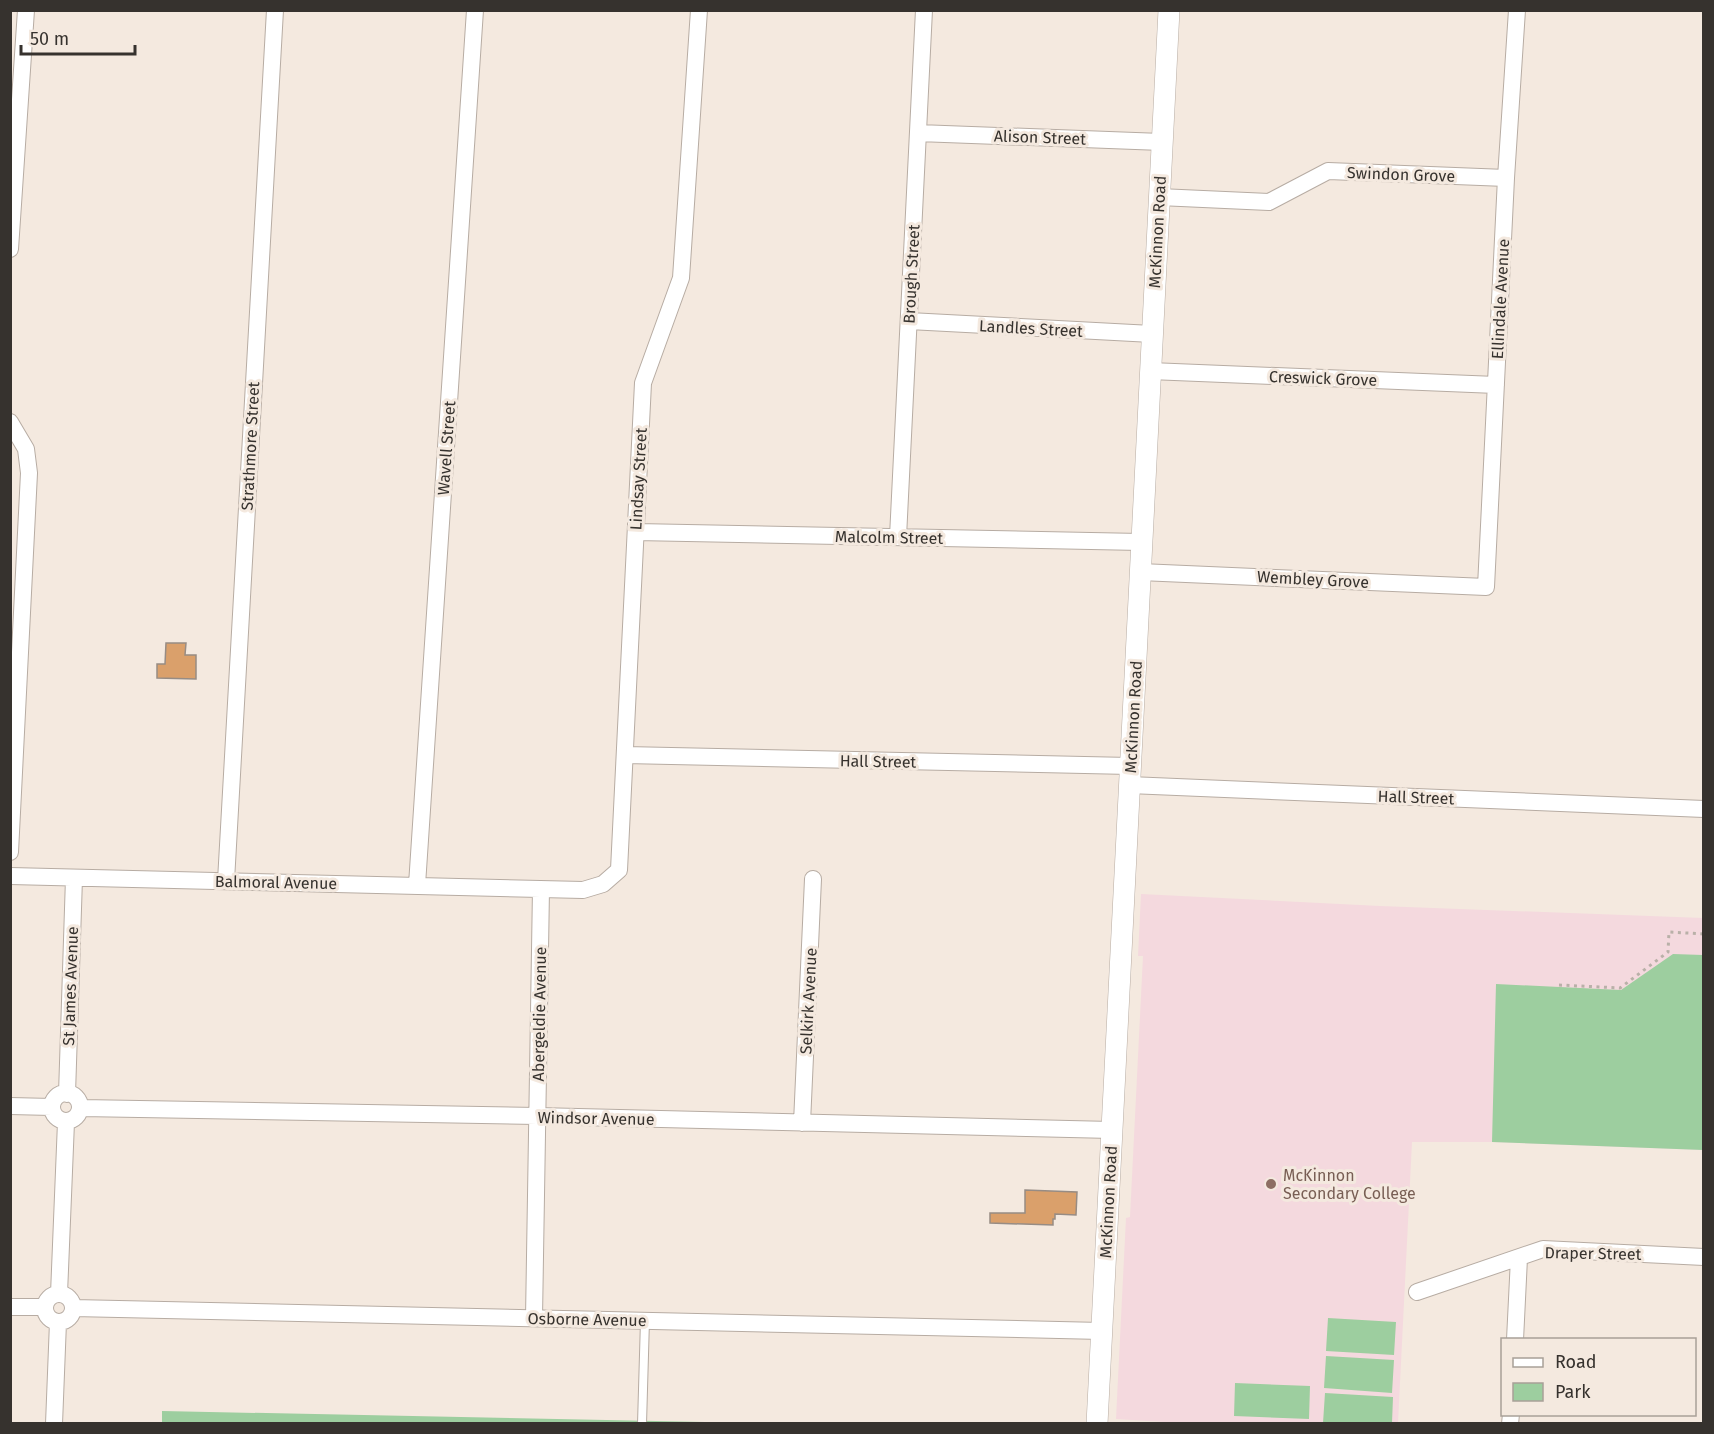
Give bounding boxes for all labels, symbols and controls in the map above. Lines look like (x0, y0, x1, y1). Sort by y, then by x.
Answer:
scale bar (21, 18, 135, 56)
text: 50 m (30, 28, 69, 50)
street label: Alison Street (994, 126, 1087, 149)
street label: Swindon Grove (1347, 163, 1455, 186)
street label: McKinnon Road (1145, 175, 1170, 289)
street label: Brough Street (899, 224, 924, 324)
street label: Ellindale Avenue (1488, 238, 1513, 360)
street label: Landles Street (979, 316, 1084, 341)
street label: Creswick Grove (1269, 367, 1377, 390)
street label: Strathmore Street (238, 381, 263, 511)
street label: Wavell Street (434, 400, 459, 496)
street label: Lindsay Street (626, 427, 651, 531)
street label: Malcolm Street (835, 527, 944, 548)
street label: Wembley Grove (1257, 567, 1369, 592)
street label: McKinnon Road (1121, 660, 1146, 774)
street label: Hall Street (840, 751, 917, 772)
street label: Hall Street (1377, 787, 1455, 808)
street label: Balmoral Avenue (215, 872, 337, 893)
street label: St James Avenue (59, 926, 82, 1046)
street label: Abergeldie Avenue (529, 946, 550, 1082)
street label: Selkirk Avenue (796, 947, 821, 1055)
street label: Windsor Avenue (537, 1108, 655, 1129)
street label: McKinnon Road (1096, 1145, 1121, 1259)
place label: McKinnon Secondary College (1283, 1166, 1416, 1203)
marker: McKinnon Secondary College (1264, 1177, 1278, 1191)
street label: Draper Street (1544, 1243, 1642, 1264)
street label: Osborne Avenue (527, 1309, 647, 1330)
legend (1501, 1338, 1696, 1416)
text: Road (1555, 1351, 1597, 1373)
text: Park (1555, 1381, 1591, 1403)

